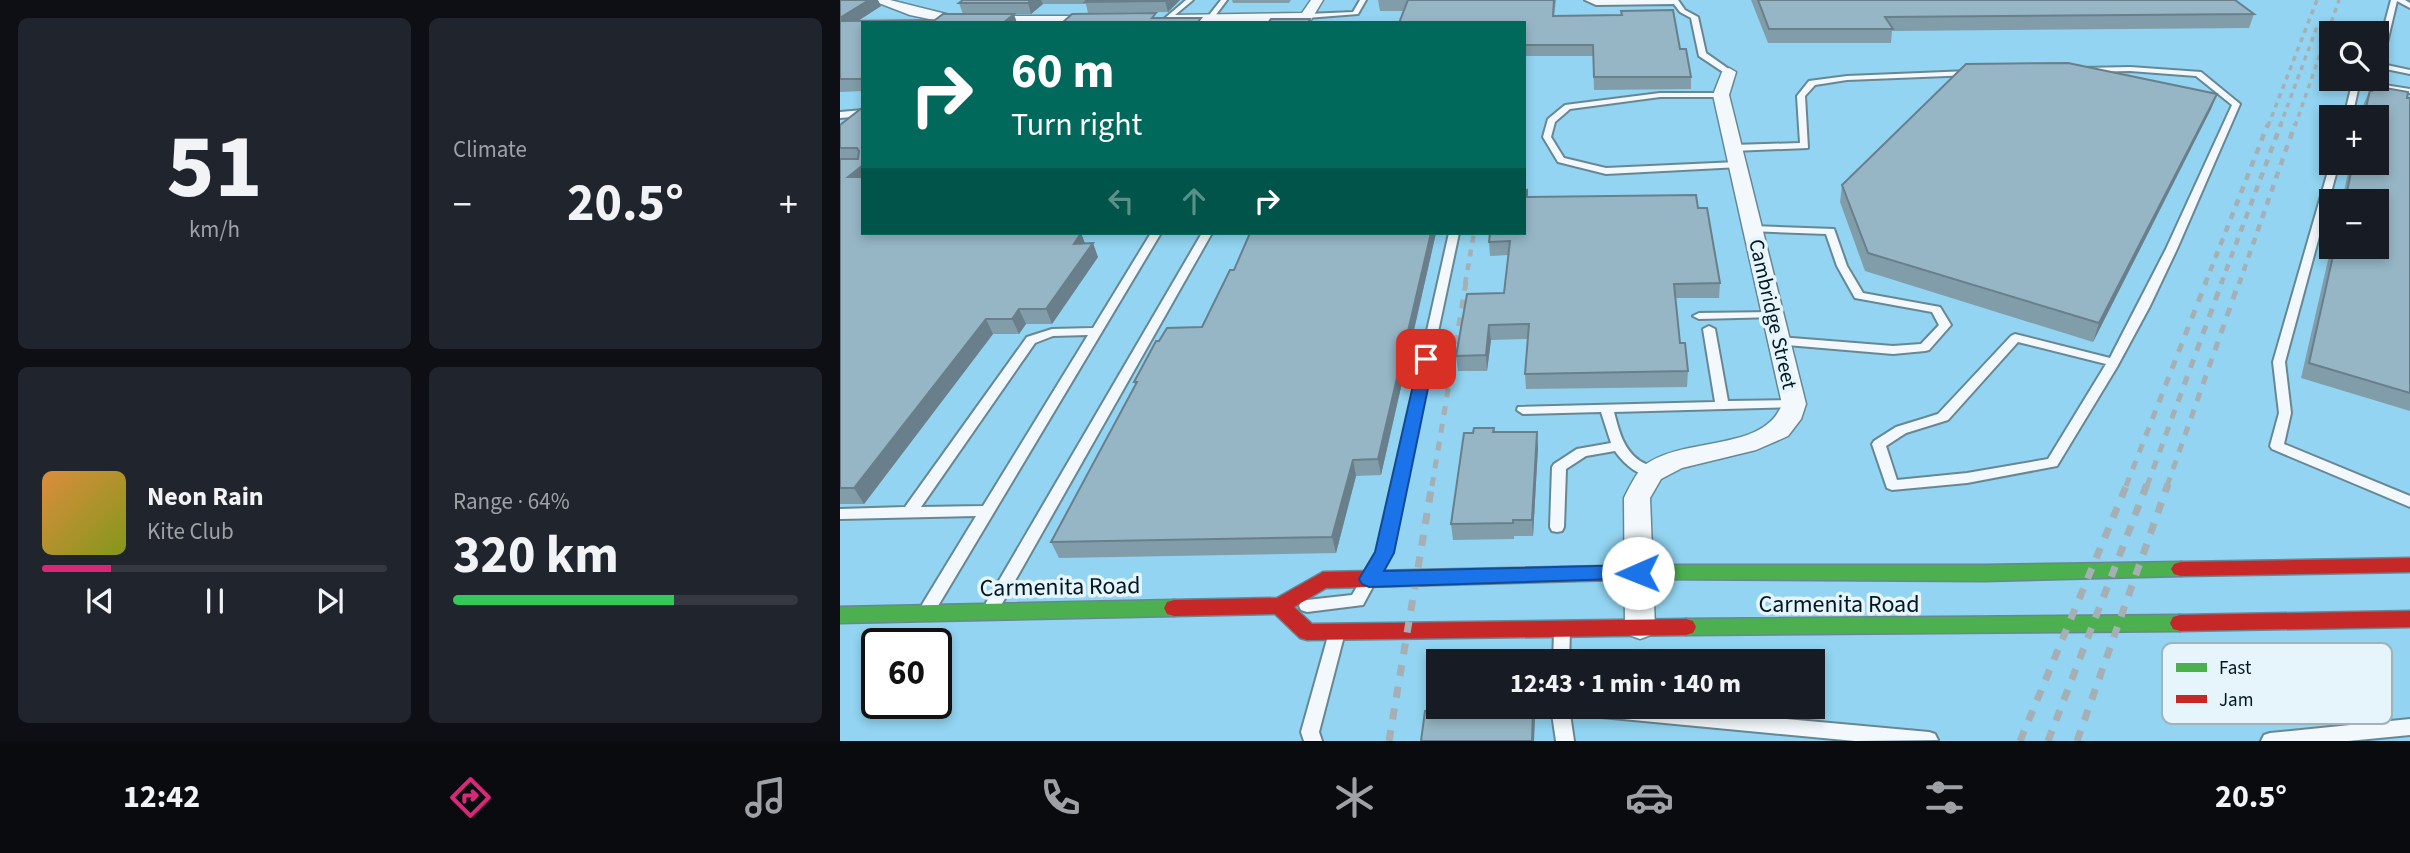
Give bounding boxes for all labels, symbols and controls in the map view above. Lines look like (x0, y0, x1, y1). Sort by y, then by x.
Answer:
map controls (2319, 21, 2389, 259)
button: search (2319, 21, 2389, 91)
text: 60 m (1011, 37, 1115, 107)
icon: right (896, 49, 987, 140)
text: Turn right (1011, 102, 1142, 148)
text: 51 (166, 103, 263, 232)
button: + (2319, 105, 2389, 175)
text: Climate (453, 133, 527, 166)
text: 20.5° (567, 167, 684, 241)
text: − (453, 178, 472, 232)
text: + (779, 178, 798, 232)
icon: left (1102, 182, 1140, 220)
icon: ahead (1175, 182, 1213, 220)
icon: right (1248, 182, 1286, 220)
button: − (2319, 189, 2389, 259)
text: km/h (189, 213, 240, 246)
street label: Cambridge Street (1741, 236, 1805, 392)
pin (1396, 329, 1456, 389)
icon: arrive (1407, 340, 1445, 378)
text: Neon Rain (147, 478, 264, 515)
text: Range · 64% (453, 485, 570, 518)
text: Kite Club (147, 515, 234, 548)
text: 320 km (453, 519, 619, 593)
position arrow (1601, 536, 1675, 610)
street label: Carmenita Road (979, 568, 1141, 606)
icon: previous (81, 582, 119, 620)
icon: pause (196, 582, 234, 620)
icon: next (311, 582, 349, 620)
street label: Carmenita Road (1759, 587, 1919, 622)
speed limit sign: 60 (861, 628, 952, 719)
legend (2162, 643, 2392, 724)
text: Fast (2219, 655, 2252, 682)
text: 12:43 · 1 min · 140 m (1510, 665, 1741, 702)
text: Jam (2219, 687, 2253, 714)
icon: directions (446, 773, 495, 822)
icon: music (741, 773, 790, 822)
icon: phone (1036, 773, 1085, 822)
icon: climate (1330, 773, 1379, 822)
icon: car (1625, 773, 1674, 822)
icon: filters (1920, 773, 1969, 822)
text: 12:42 (123, 774, 200, 820)
text: 20.5° (2215, 774, 2287, 820)

